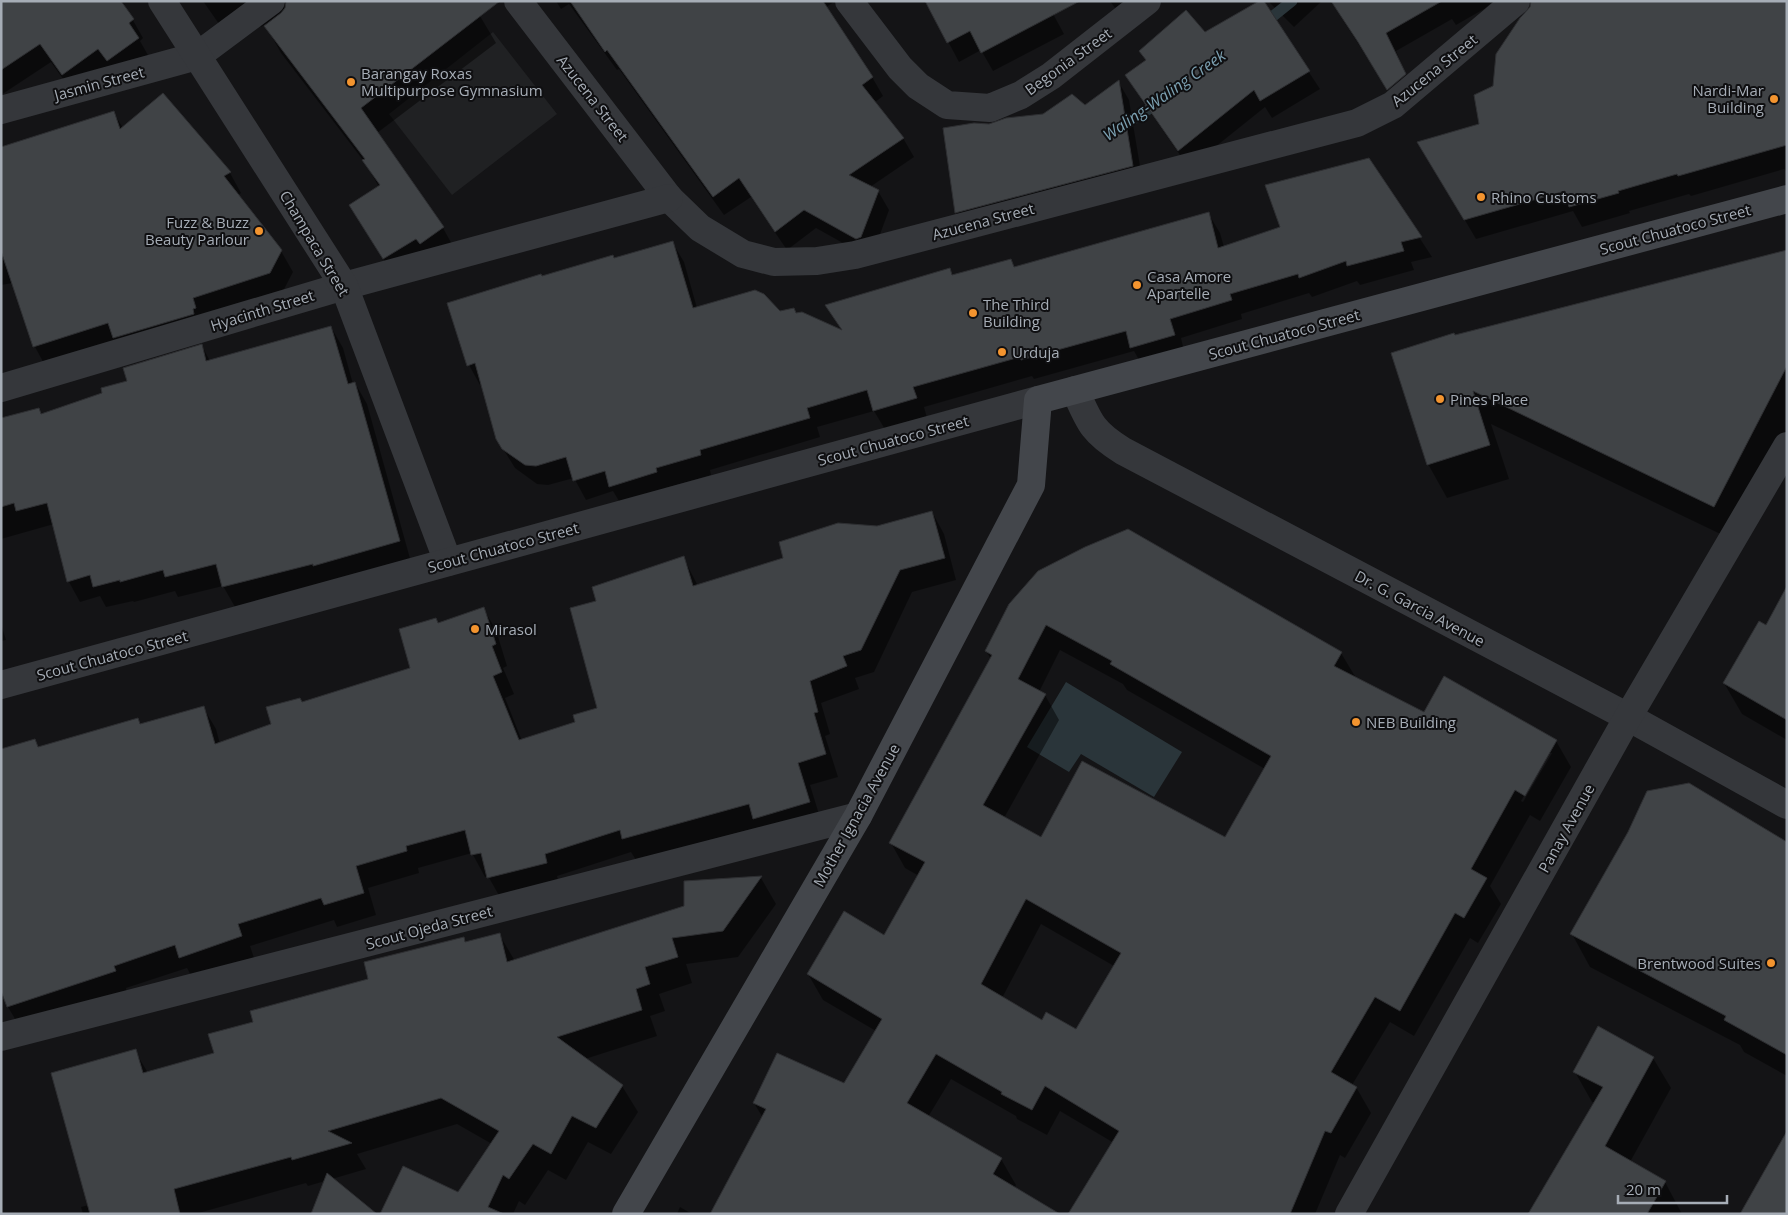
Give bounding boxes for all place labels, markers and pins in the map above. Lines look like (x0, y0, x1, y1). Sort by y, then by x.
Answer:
place label: Barangay Roxas Multipurpose Gymnasium (361, 63, 543, 100)
marker: Barangay Roxas Multipurpose Gymnasium (345, 76, 357, 88)
place label: Nardi-Mar Building (1692, 80, 1764, 117)
marker: Nardi-Mar Building (1768, 93, 1780, 105)
place label: Rhino Customs (1491, 187, 1597, 207)
marker: Rhino Customs (1475, 191, 1487, 203)
place label: Fuzz & Buzz Beauty Parlour (145, 212, 249, 249)
marker: Fuzz & Buzz Beauty Parlour (253, 225, 265, 237)
place label: Casa Amore Apartelle (1147, 266, 1231, 303)
marker: Casa Amore Apartelle (1131, 279, 1143, 291)
place label: The Third Building (983, 294, 1049, 331)
marker: The Third Building (967, 307, 979, 319)
place label: Urduja (1012, 342, 1060, 362)
marker: Urduja (996, 346, 1008, 358)
place label: Pines Place (1450, 389, 1528, 409)
marker: Pines Place (1434, 393, 1446, 405)
place label: Mirasol (485, 619, 537, 639)
marker: Mirasol (469, 623, 481, 635)
place label: NEB Building (1366, 712, 1456, 732)
marker: NEB Building (1350, 716, 1362, 728)
place label: Brentwood Suites (1637, 953, 1761, 973)
marker: Brentwood Suites (1765, 957, 1777, 969)

